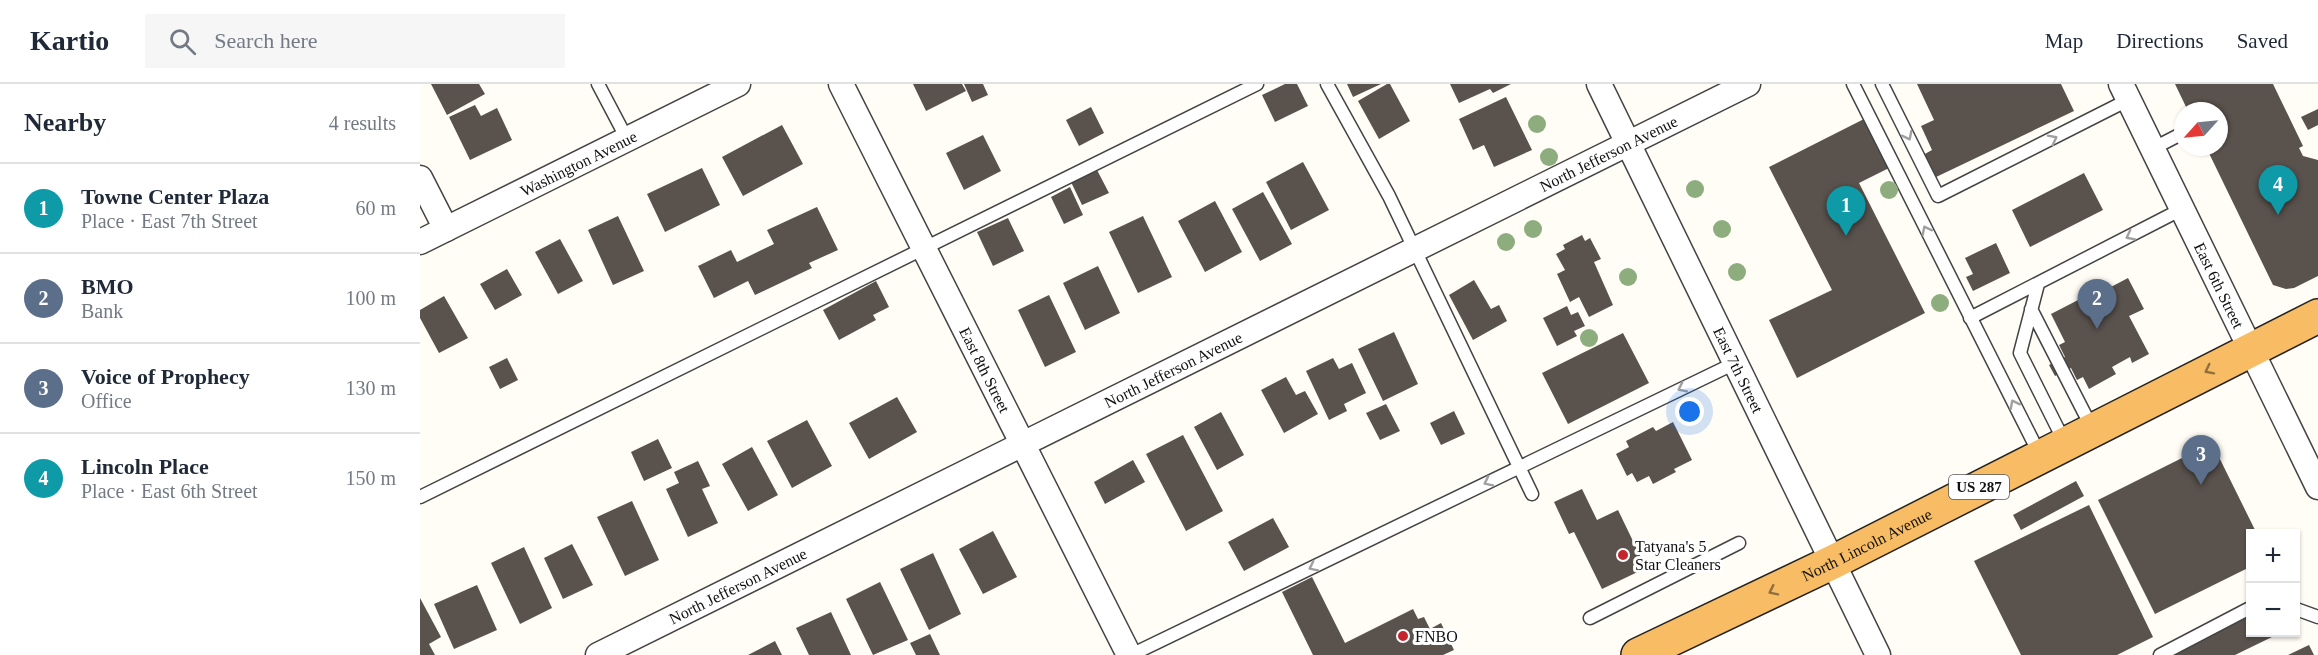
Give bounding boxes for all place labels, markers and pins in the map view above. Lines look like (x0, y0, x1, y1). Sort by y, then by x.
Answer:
pin: 4 (2258, 166, 2298, 215)
pin: 1 (1826, 186, 1866, 236)
pin: 2 (2078, 280, 2116, 329)
pin: 3 (2182, 436, 2220, 485)
place label: Tatyana's 5 Star Cleaners (1635, 538, 1721, 573)
marker: Tatyana's 5 Star Cleaners (1616, 548, 1630, 562)
place label: FNBO (1415, 628, 1458, 645)
marker: FNBO (1396, 629, 1410, 643)

